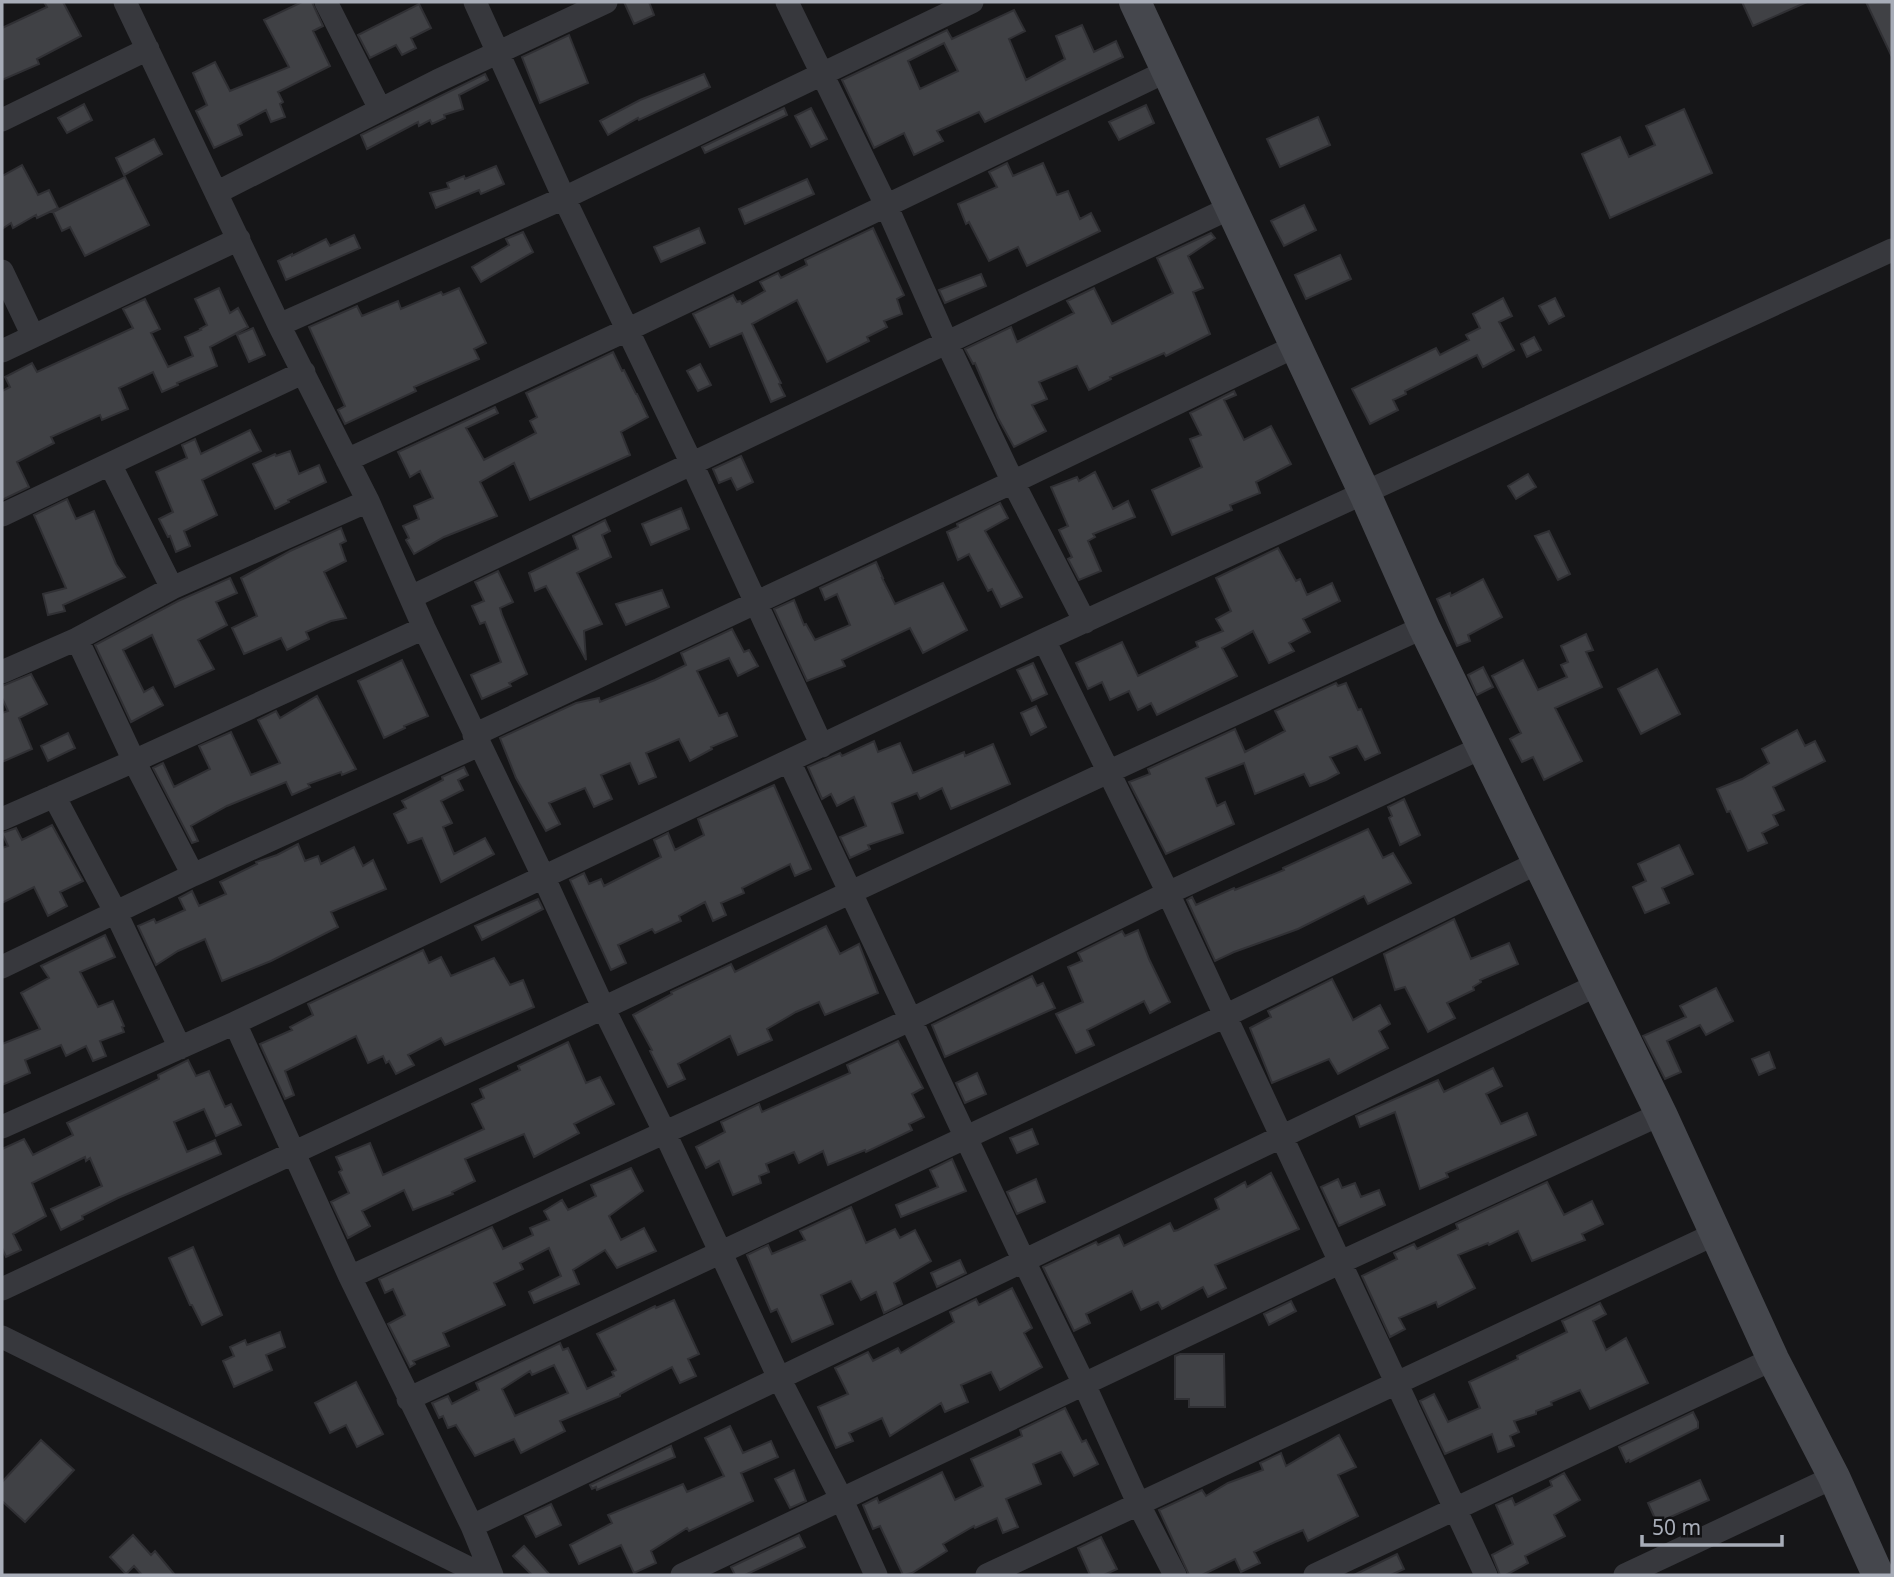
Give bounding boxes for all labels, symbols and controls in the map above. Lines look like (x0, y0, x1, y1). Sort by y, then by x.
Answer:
scale bar (1642, 1504, 1782, 1548)
text: 50 m (1652, 1513, 1701, 1541)

